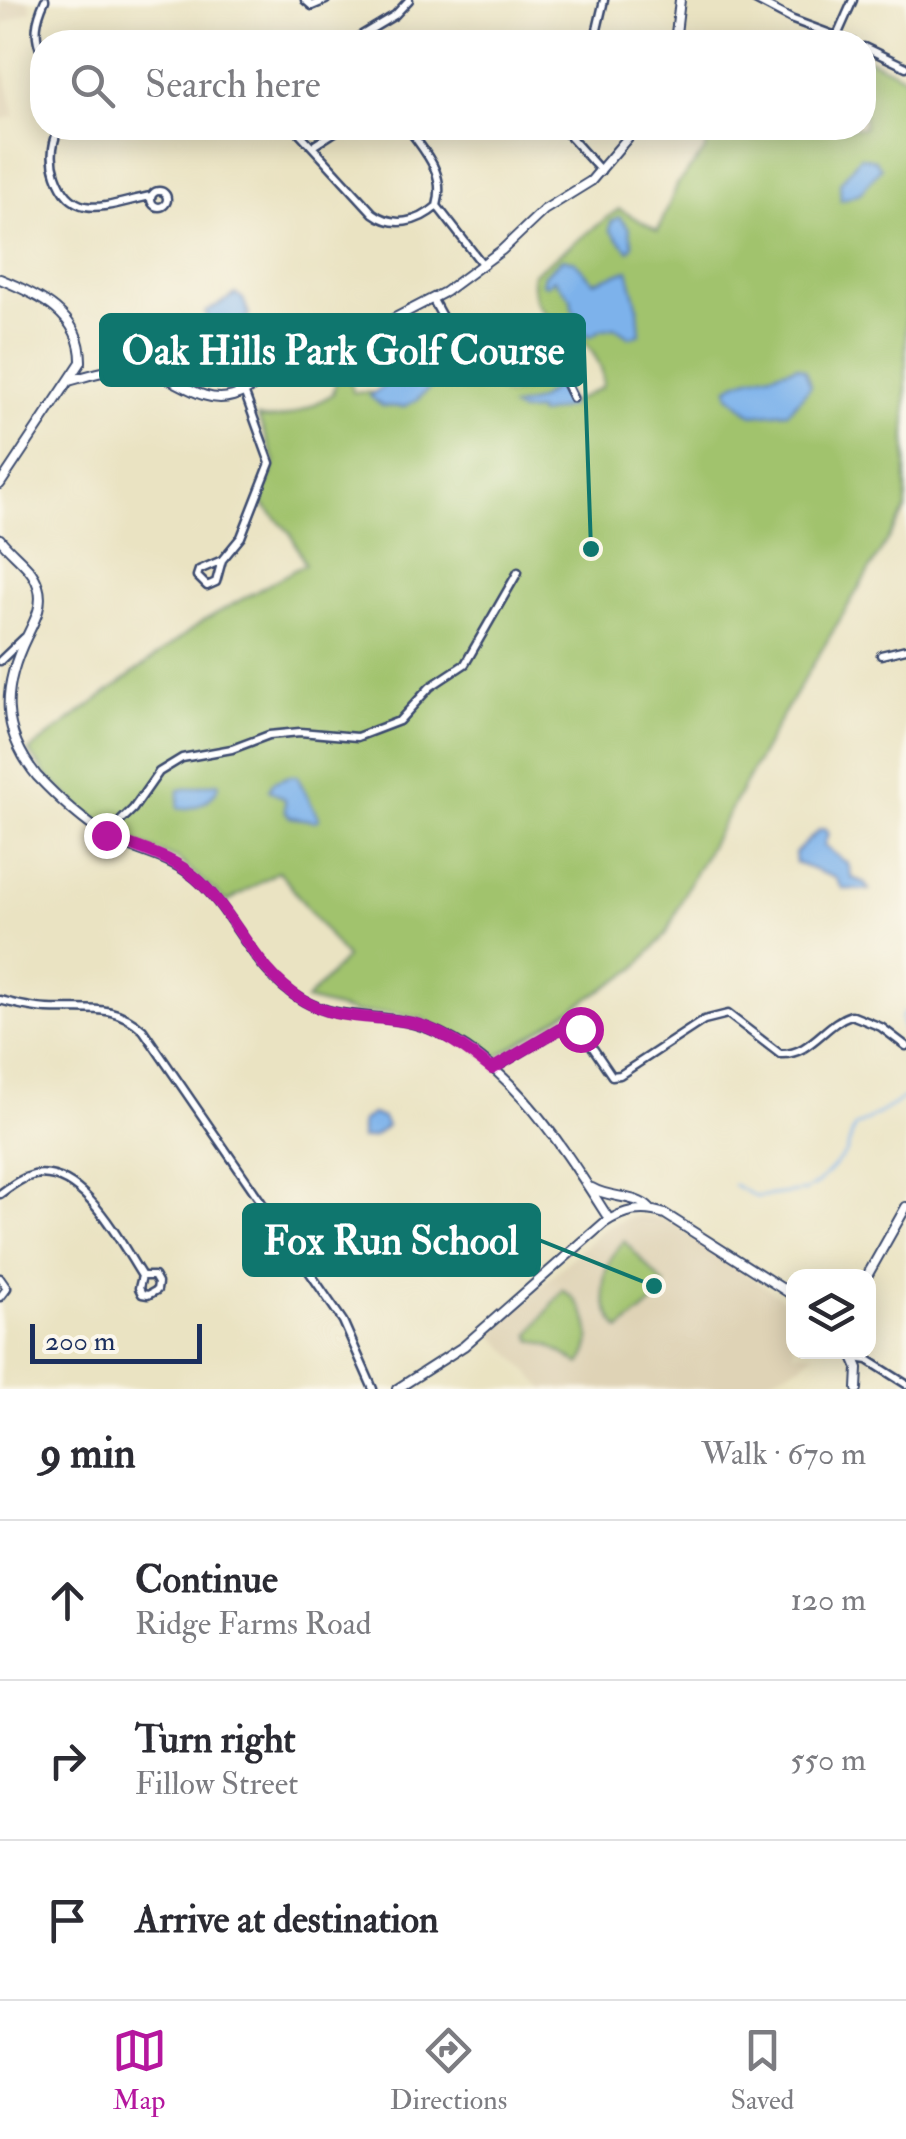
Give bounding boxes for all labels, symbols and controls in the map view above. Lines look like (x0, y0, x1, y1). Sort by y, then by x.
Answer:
search box (30, 30, 876, 140)
icon: search (65, 58, 120, 113)
text: Search here (145, 61, 321, 109)
callout: Oak Hills Park Golf Course (101, 315, 584, 385)
text: Oak Hills Park Golf Course (122, 326, 565, 377)
route end (84, 813, 130, 859)
route start (558, 1007, 604, 1053)
callout: Fox Run School (244, 1205, 539, 1275)
text: Fox Run School (263, 1216, 519, 1267)
map controls (786, 1269, 876, 1359)
button: layers (786, 1269, 876, 1359)
scale bar (30, 1319, 202, 1364)
text: 200 m (45, 1324, 116, 1359)
text: 9 min (40, 1428, 136, 1480)
text: Walk · 670 m (701, 1434, 866, 1474)
text: Continue (135, 1556, 278, 1604)
icon: ahead (40, 1573, 95, 1628)
text: 120 m (790, 1580, 866, 1620)
text: Ridge Farms Road (135, 1604, 372, 1644)
text: Turn right (135, 1716, 296, 1764)
icon: right (40, 1733, 95, 1788)
text: 550 m (790, 1740, 866, 1780)
text: Fillow Street (135, 1764, 298, 1804)
icon: arrive (40, 1893, 95, 1948)
text: Arrive at destination (135, 1896, 439, 1944)
tab: Map (112, 2023, 167, 2118)
tab: Directions (390, 2023, 507, 2118)
tab: Saved (730, 2023, 794, 2118)

